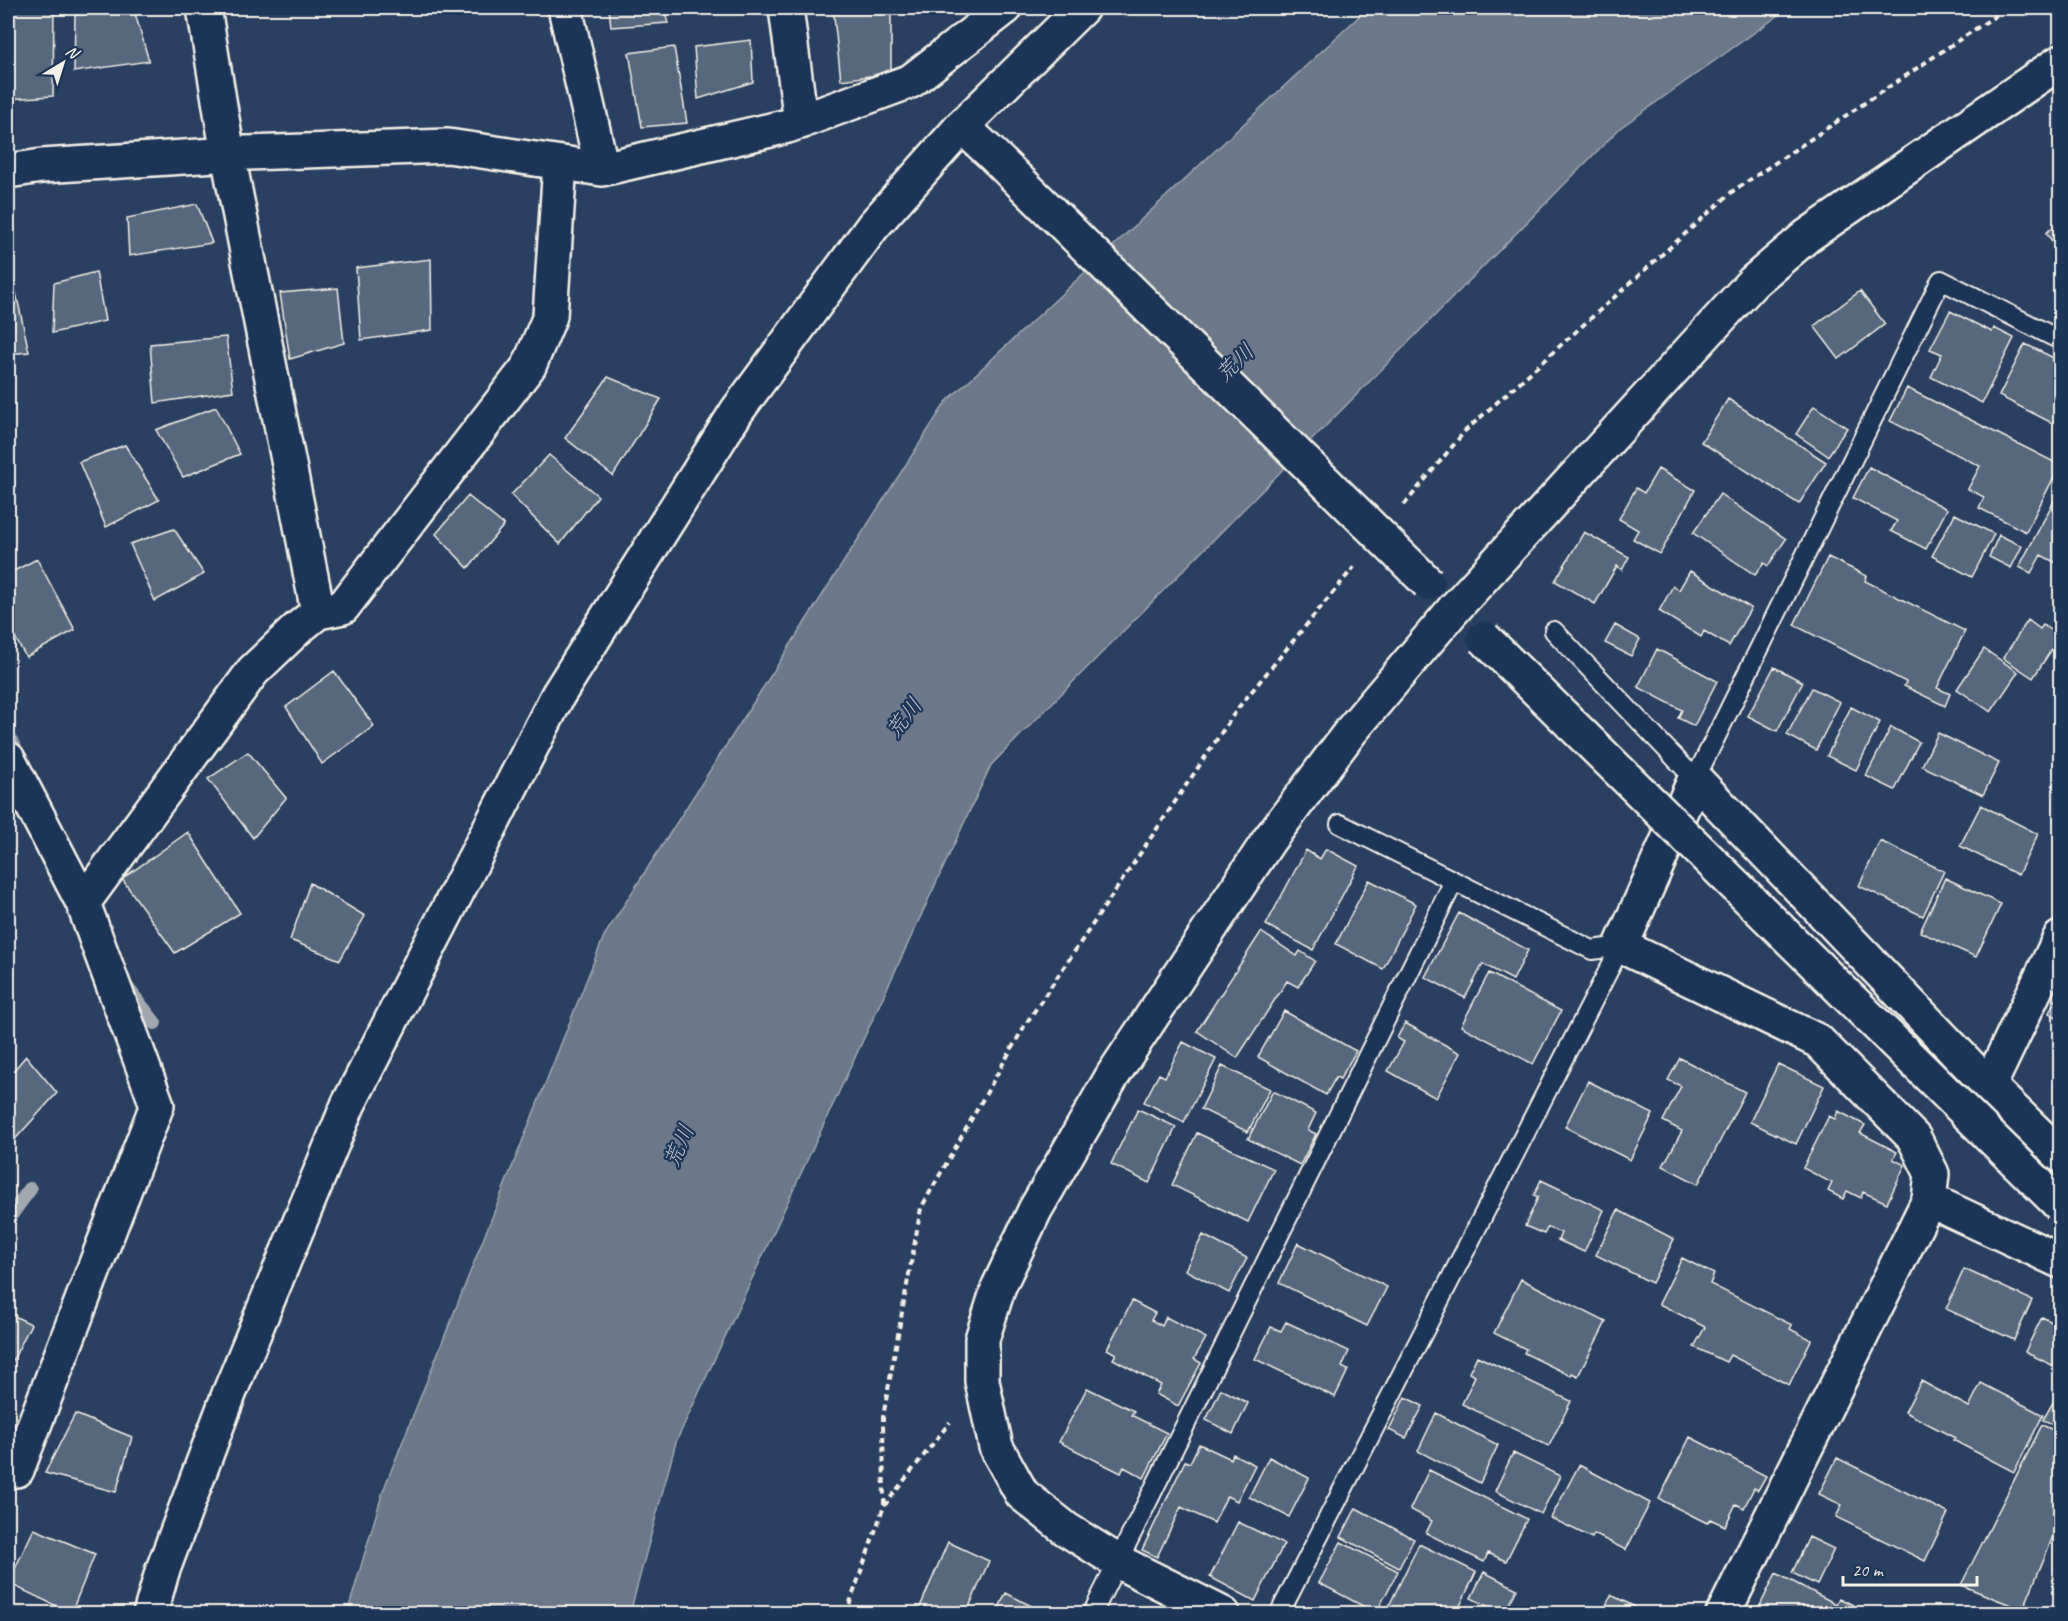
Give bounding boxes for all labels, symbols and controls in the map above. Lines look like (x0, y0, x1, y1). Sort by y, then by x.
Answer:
north arrow (33, 33, 93, 93)
text: N (62, 41, 84, 65)
water label: 荒川 (1209, 338, 1261, 388)
water label: 荒川 (879, 692, 929, 744)
water label: 荒川 (657, 1120, 701, 1172)
scale bar (1843, 1549, 1976, 1587)
text: 20 m (1852, 1559, 1885, 1581)

